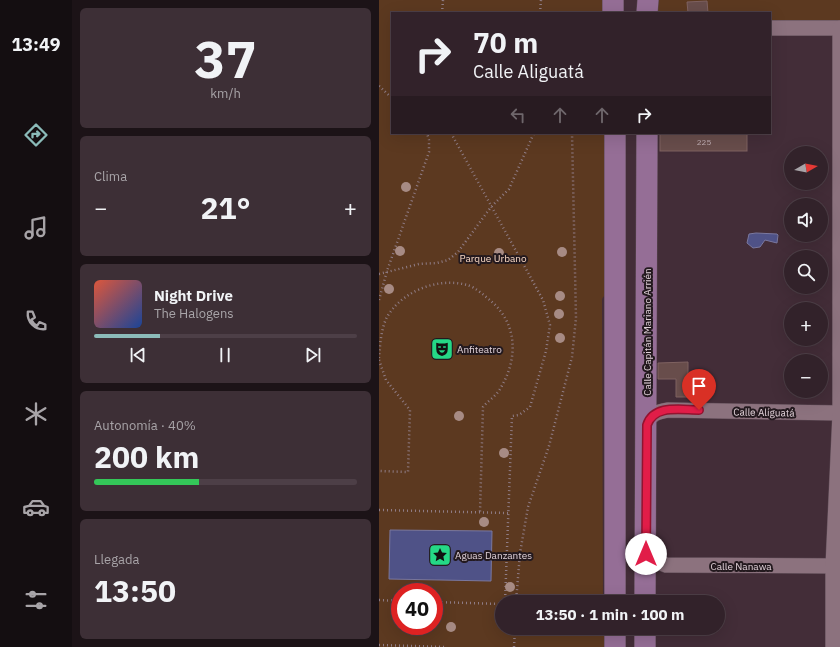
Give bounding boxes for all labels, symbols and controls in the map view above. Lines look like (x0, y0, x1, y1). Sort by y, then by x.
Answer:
text: 70 m (473, 24, 538, 61)
text: 37 (194, 25, 257, 92)
icon: right (407, 28, 459, 80)
text: 13:49 (11, 33, 61, 56)
text: Calle Aliguatá (473, 60, 584, 83)
text: km/h (210, 85, 241, 102)
icon: left (507, 104, 529, 126)
icon: ahead (549, 104, 571, 126)
icon: ahead (591, 104, 613, 126)
icon: right (633, 104, 655, 126)
icon: directions (22, 121, 50, 149)
house number: 225 (697, 137, 711, 147)
north arrow (784, 146, 828, 190)
map controls (784, 146, 828, 398)
text: Clima (94, 168, 127, 185)
text: 21° (200, 188, 251, 227)
text: − (94, 193, 107, 222)
text: + (344, 193, 357, 222)
button: sound (784, 198, 828, 242)
icon: music (22, 214, 50, 242)
button: search (784, 250, 828, 294)
park label: Parque Urbano (459, 252, 527, 265)
street label: Calle Capitán Mariano Arrién (641, 268, 654, 396)
text: Night Drive (154, 286, 233, 305)
button: + (784, 302, 828, 346)
text: The Halogens (154, 305, 234, 322)
icon: phone (22, 307, 50, 335)
theatre icon: Anfiteatro (429, 336, 455, 362)
place label: Anfiteatro (457, 343, 502, 356)
icon: previous (127, 344, 149, 366)
icon: pause (214, 344, 236, 366)
icon: next (302, 344, 324, 366)
button: − (784, 354, 828, 398)
pin (682, 369, 716, 410)
icon: arrive (688, 375, 710, 397)
icon: climate (22, 400, 50, 428)
street label: Calle Aliguatá (733, 405, 796, 420)
text: Autonomía · 40% (94, 417, 196, 434)
text: 200 km (94, 437, 199, 476)
icon: car (22, 493, 50, 521)
position arrow (625, 533, 667, 575)
place icon: Aguas Danzantes (427, 542, 453, 568)
place label: Aguas Danzantes (455, 549, 532, 562)
text: Llegada (94, 551, 139, 568)
street label: Calle Nanawa (710, 560, 772, 573)
text: 13:50 (94, 571, 176, 610)
speed limit sign: 40 (391, 583, 443, 635)
icon: filters (22, 586, 50, 614)
text: 13:50 · 1 min · 100 m (536, 605, 684, 624)

